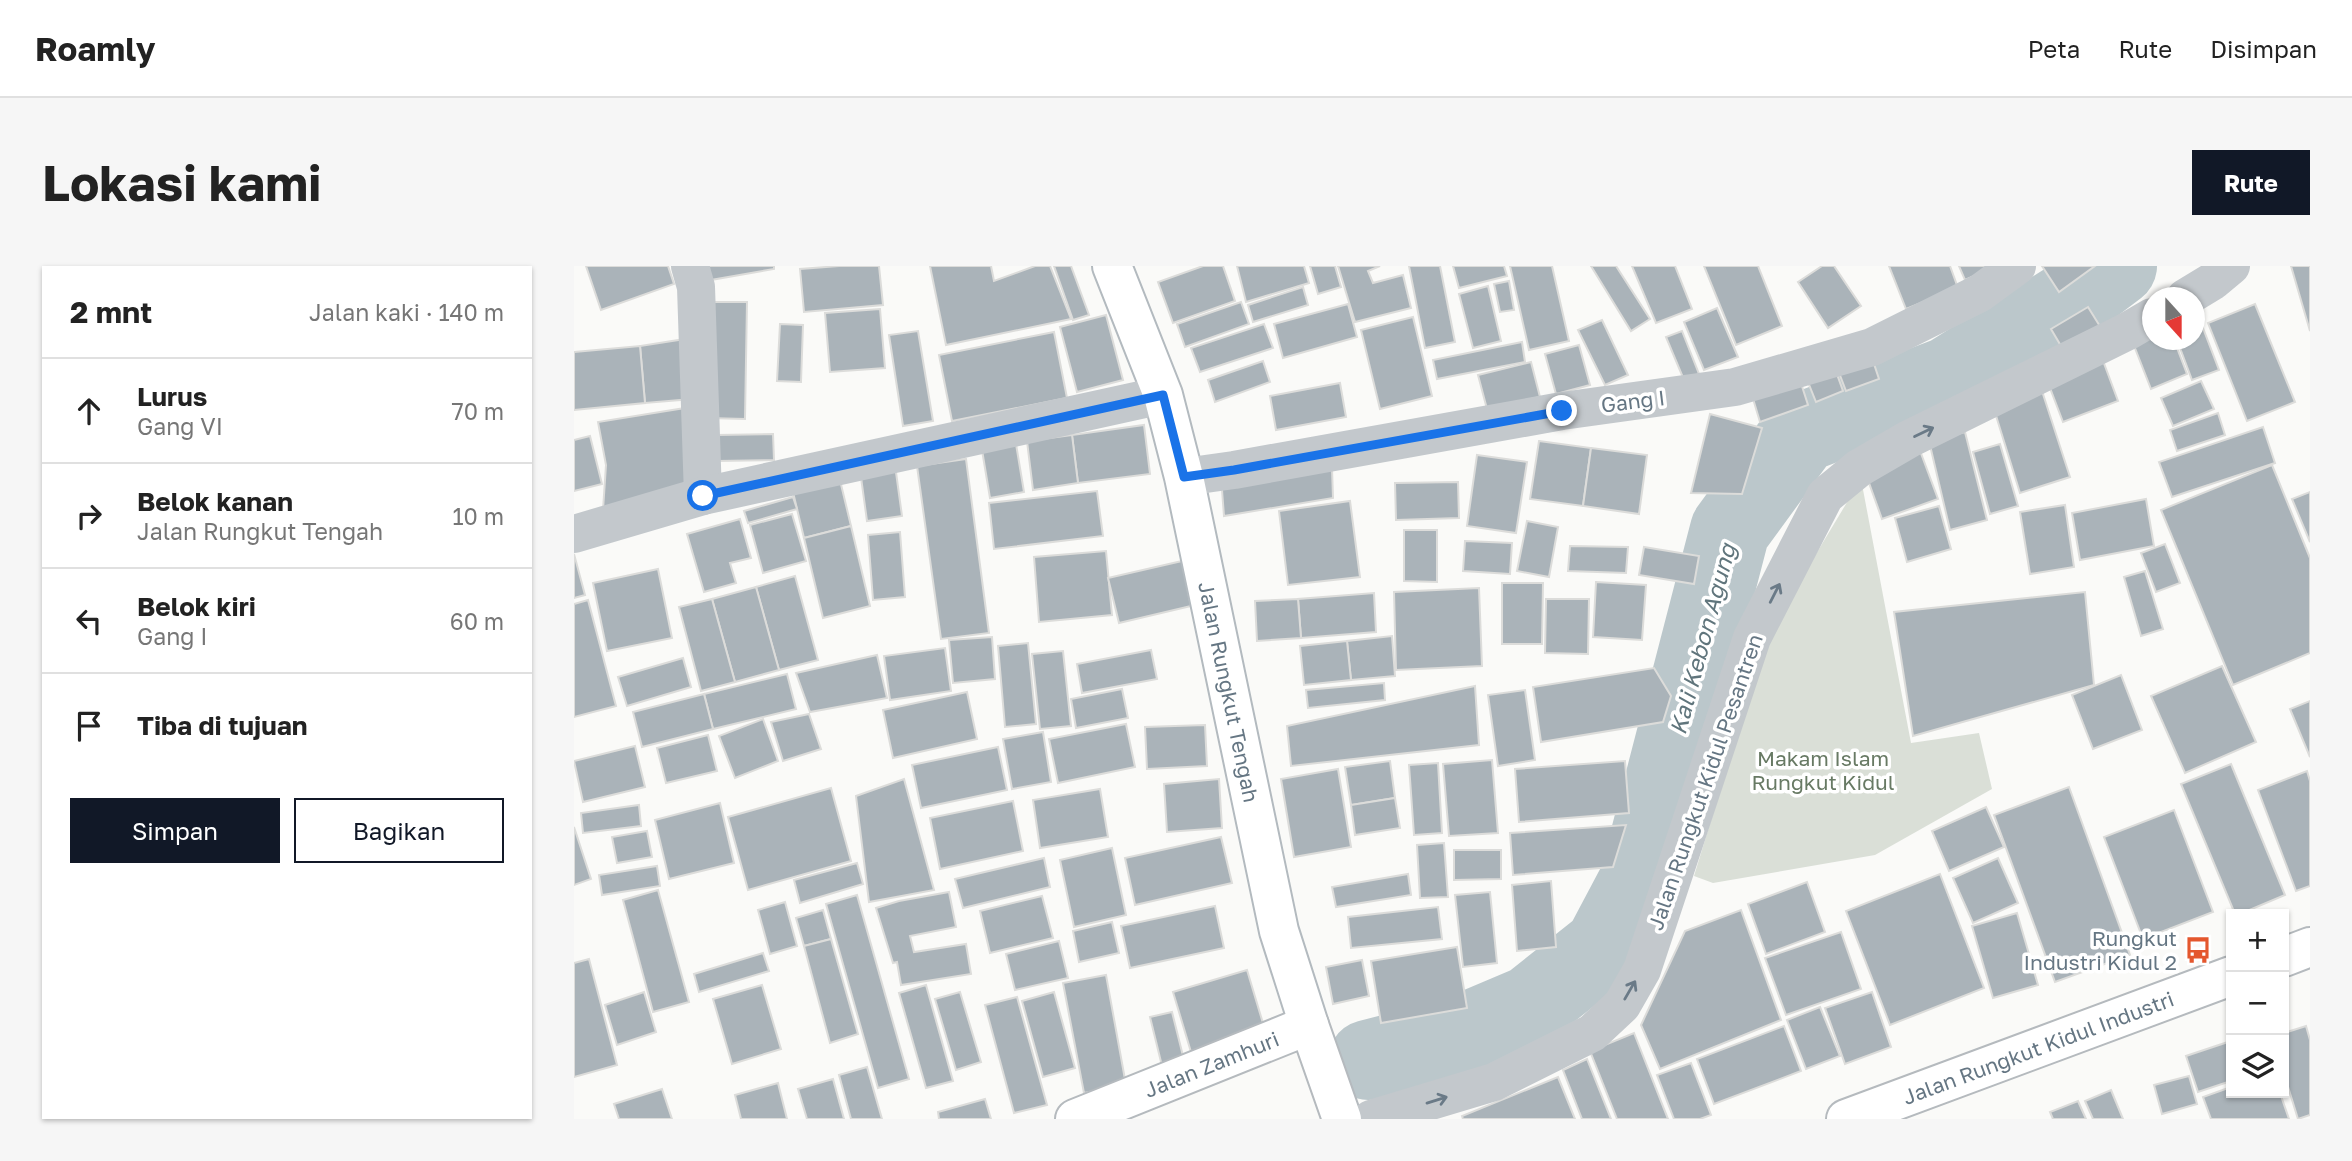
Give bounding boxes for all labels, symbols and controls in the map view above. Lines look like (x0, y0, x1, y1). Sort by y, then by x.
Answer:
text: Roamly (35, 29, 155, 68)
text: Peta (2028, 34, 2080, 63)
text: Rute (2118, 34, 2172, 63)
text: Disimpan (2210, 34, 2317, 63)
button: Rute (2192, 150, 2310, 215)
text: Lokasi kami (42, 153, 321, 212)
north arrow (2142, 287, 2205, 350)
text: 2 mnt (70, 294, 152, 330)
text: Jalan kaki · 140 m (309, 298, 504, 326)
text: Lurus (137, 381, 207, 412)
street label: Gang I (1599, 384, 1667, 418)
icon: ahead (70, 392, 108, 430)
route end (1546, 395, 1577, 426)
text: 70 m (451, 397, 504, 425)
text: Gang VI (137, 412, 223, 440)
one-way arrow (1913, 425, 1934, 439)
route start (687, 480, 718, 511)
text: Belok kanan (137, 486, 293, 517)
icon: right (70, 497, 108, 535)
text: 10 m (452, 502, 504, 530)
text: Jalan Rungkut Tengah (137, 517, 383, 545)
water label: Kali Kebon Agung (1663, 539, 1741, 737)
street label: Jalan Rungkut Tengah (1193, 579, 1265, 805)
one-way arrow (1768, 583, 1782, 604)
text: Belok kiri (137, 591, 256, 622)
icon: left (70, 602, 108, 640)
text: 60 m (450, 607, 504, 635)
text: Gang I (137, 622, 207, 650)
street label: Jalan Rungkut Kidul Pesantren (1642, 631, 1768, 933)
icon: arrive (70, 707, 108, 745)
text: Tiba di tujuan (137, 710, 307, 741)
park label: Makam Islam Rungkut Kidul (1751, 745, 1895, 795)
button: Simpan (70, 798, 280, 863)
button: Bagikan (294, 798, 504, 863)
map controls (2226, 909, 2289, 1098)
button: + (2226, 909, 2289, 972)
place label: Rungkut Industri Kidul 2 (2023, 925, 2177, 975)
bus stop icon: Rungkut Industri Kidul 2 (2183, 935, 2213, 965)
button: − (2226, 972, 2289, 1035)
one-way arrow (1623, 981, 1637, 1001)
street label: Jalan Rungkut Kidul Industri (1899, 985, 2177, 1110)
street label: Jalan Zamhuri (1140, 1026, 1283, 1103)
button: layers (2226, 1035, 2289, 1098)
one-way arrow (1425, 1092, 1447, 1105)

